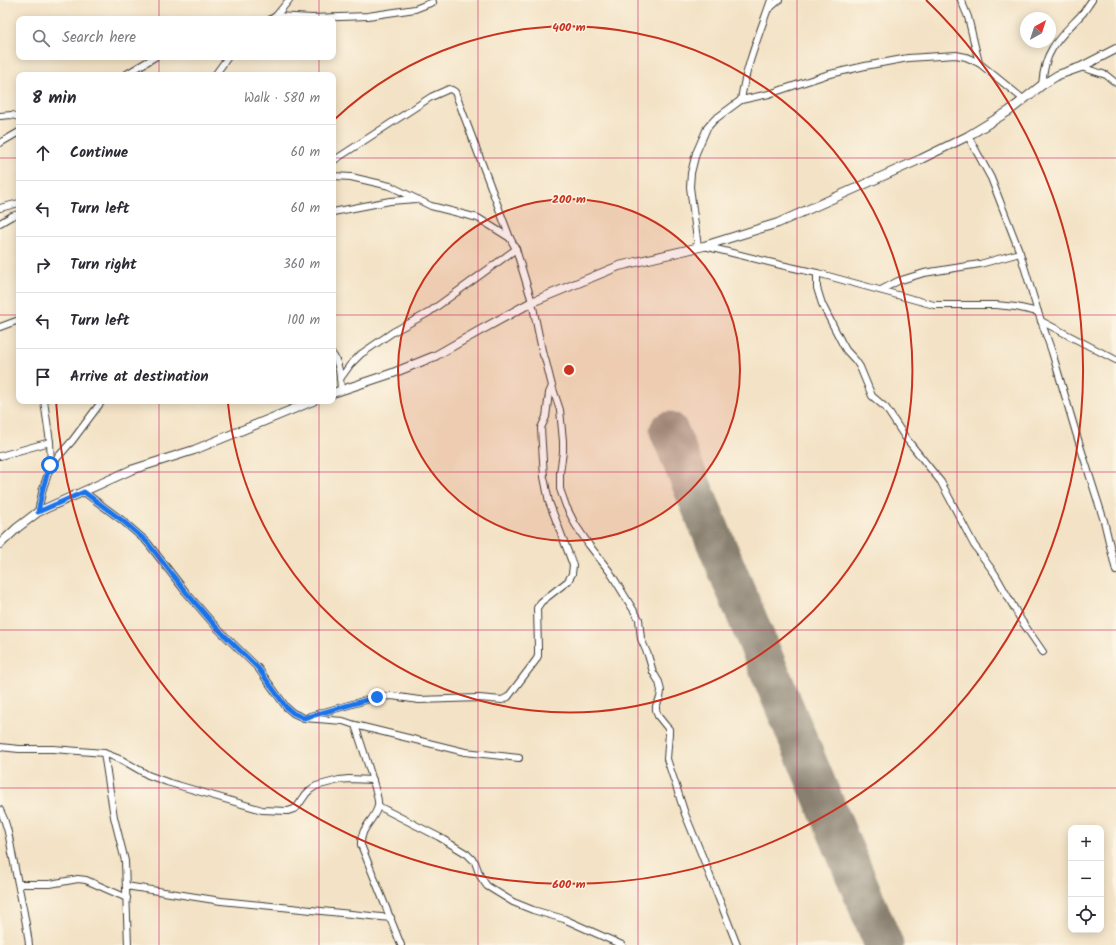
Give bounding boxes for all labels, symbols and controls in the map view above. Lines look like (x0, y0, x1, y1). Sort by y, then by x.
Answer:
north arrow (1020, 12, 1056, 48)
search box (16, 16, 336, 60)
text: 400 m (552, 18, 586, 37)
text: Search here (62, 26, 136, 50)
icon: search (30, 27, 52, 49)
text: 8 min (32, 85, 76, 112)
text: Walk · 580 m (244, 88, 320, 109)
text: Continue (70, 141, 128, 165)
icon: ahead (32, 142, 54, 164)
text: 60 m (291, 142, 320, 163)
text: 200 m (552, 190, 586, 209)
text: Turn left (70, 197, 130, 221)
icon: left (32, 198, 54, 220)
text: 60 m (291, 198, 320, 219)
text: Turn right (70, 253, 137, 277)
icon: right (32, 254, 54, 276)
text: 360 m (283, 254, 320, 275)
text: Turn left (70, 309, 130, 333)
icon: left (32, 310, 54, 332)
text: 100 m (287, 310, 320, 331)
centre of rings (562, 363, 576, 377)
text: Arrive at destination (70, 365, 209, 389)
icon: arrive (32, 366, 54, 388)
route start (41, 456, 59, 474)
route end (368, 688, 386, 706)
map controls (1068, 825, 1104, 933)
button: + (1068, 825, 1104, 861)
button: − (1068, 861, 1104, 897)
text: 600 m (552, 875, 586, 894)
button: locate (1068, 897, 1104, 933)

